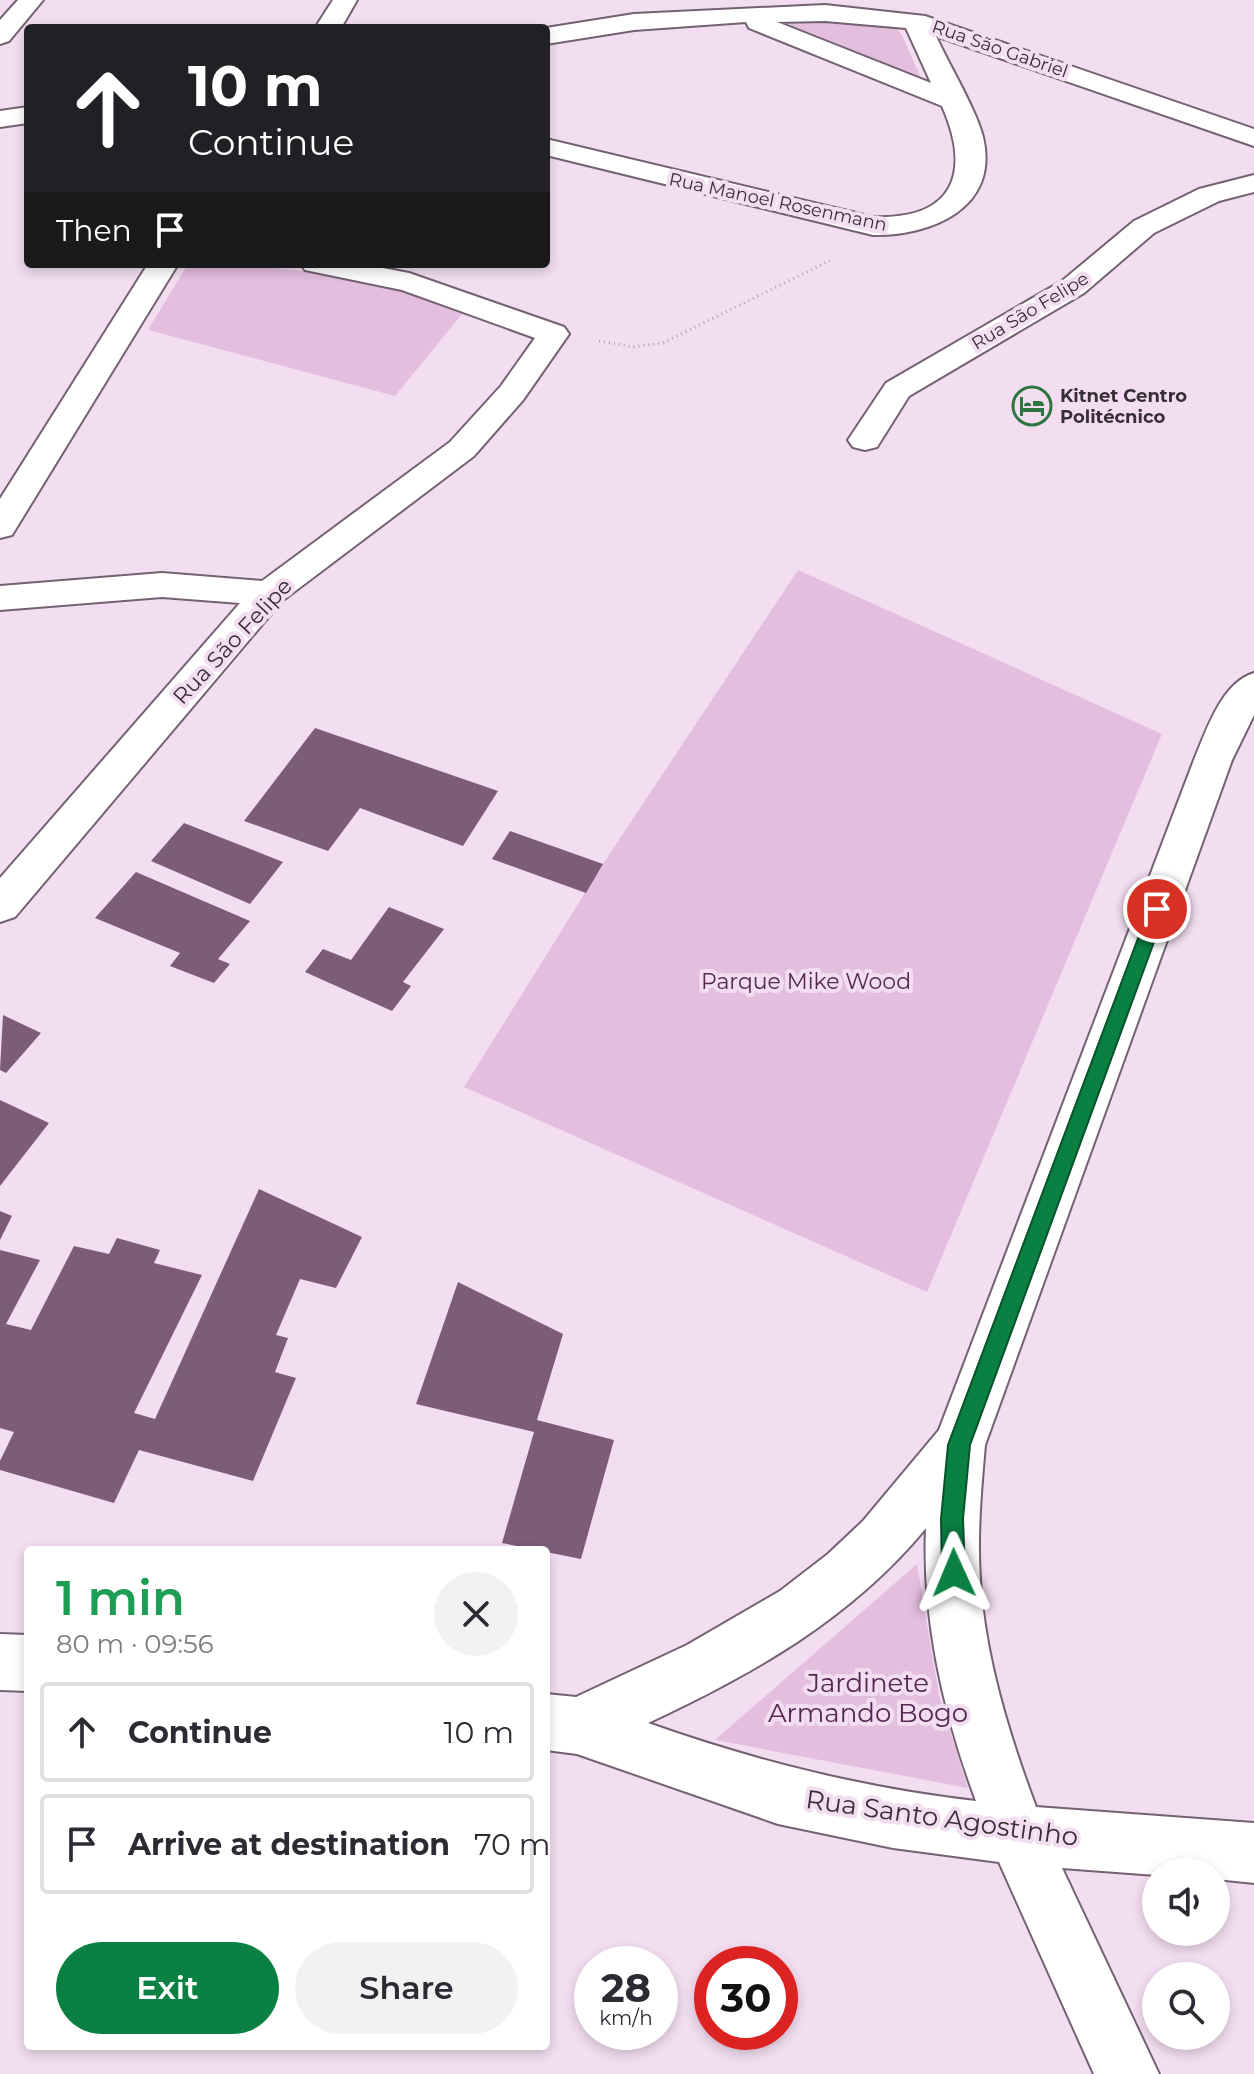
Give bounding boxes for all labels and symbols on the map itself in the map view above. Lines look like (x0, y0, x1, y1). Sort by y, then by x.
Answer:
street label: Rua São Gabriel (929, 15, 1071, 83)
street label: Rua Manoel Rosenmann (667, 168, 889, 236)
street label: Rua São Felipe (967, 267, 1093, 355)
hotel icon: Kitnet Centro Politécnico (1011, 385, 1053, 427)
place label: Kitnet Centro Politécnico (1060, 385, 1187, 428)
street label: Rua São Felipe (167, 573, 298, 710)
pin (1123, 875, 1191, 943)
park label: Parque Mike Wood (701, 968, 911, 995)
position arrow (912, 1531, 996, 1615)
park label: Jardinete Armando Bogo (768, 1667, 968, 1729)
street label: Rua Santo Agostinho (804, 1783, 1080, 1853)
speed limit sign: 30 (694, 1946, 798, 2050)

